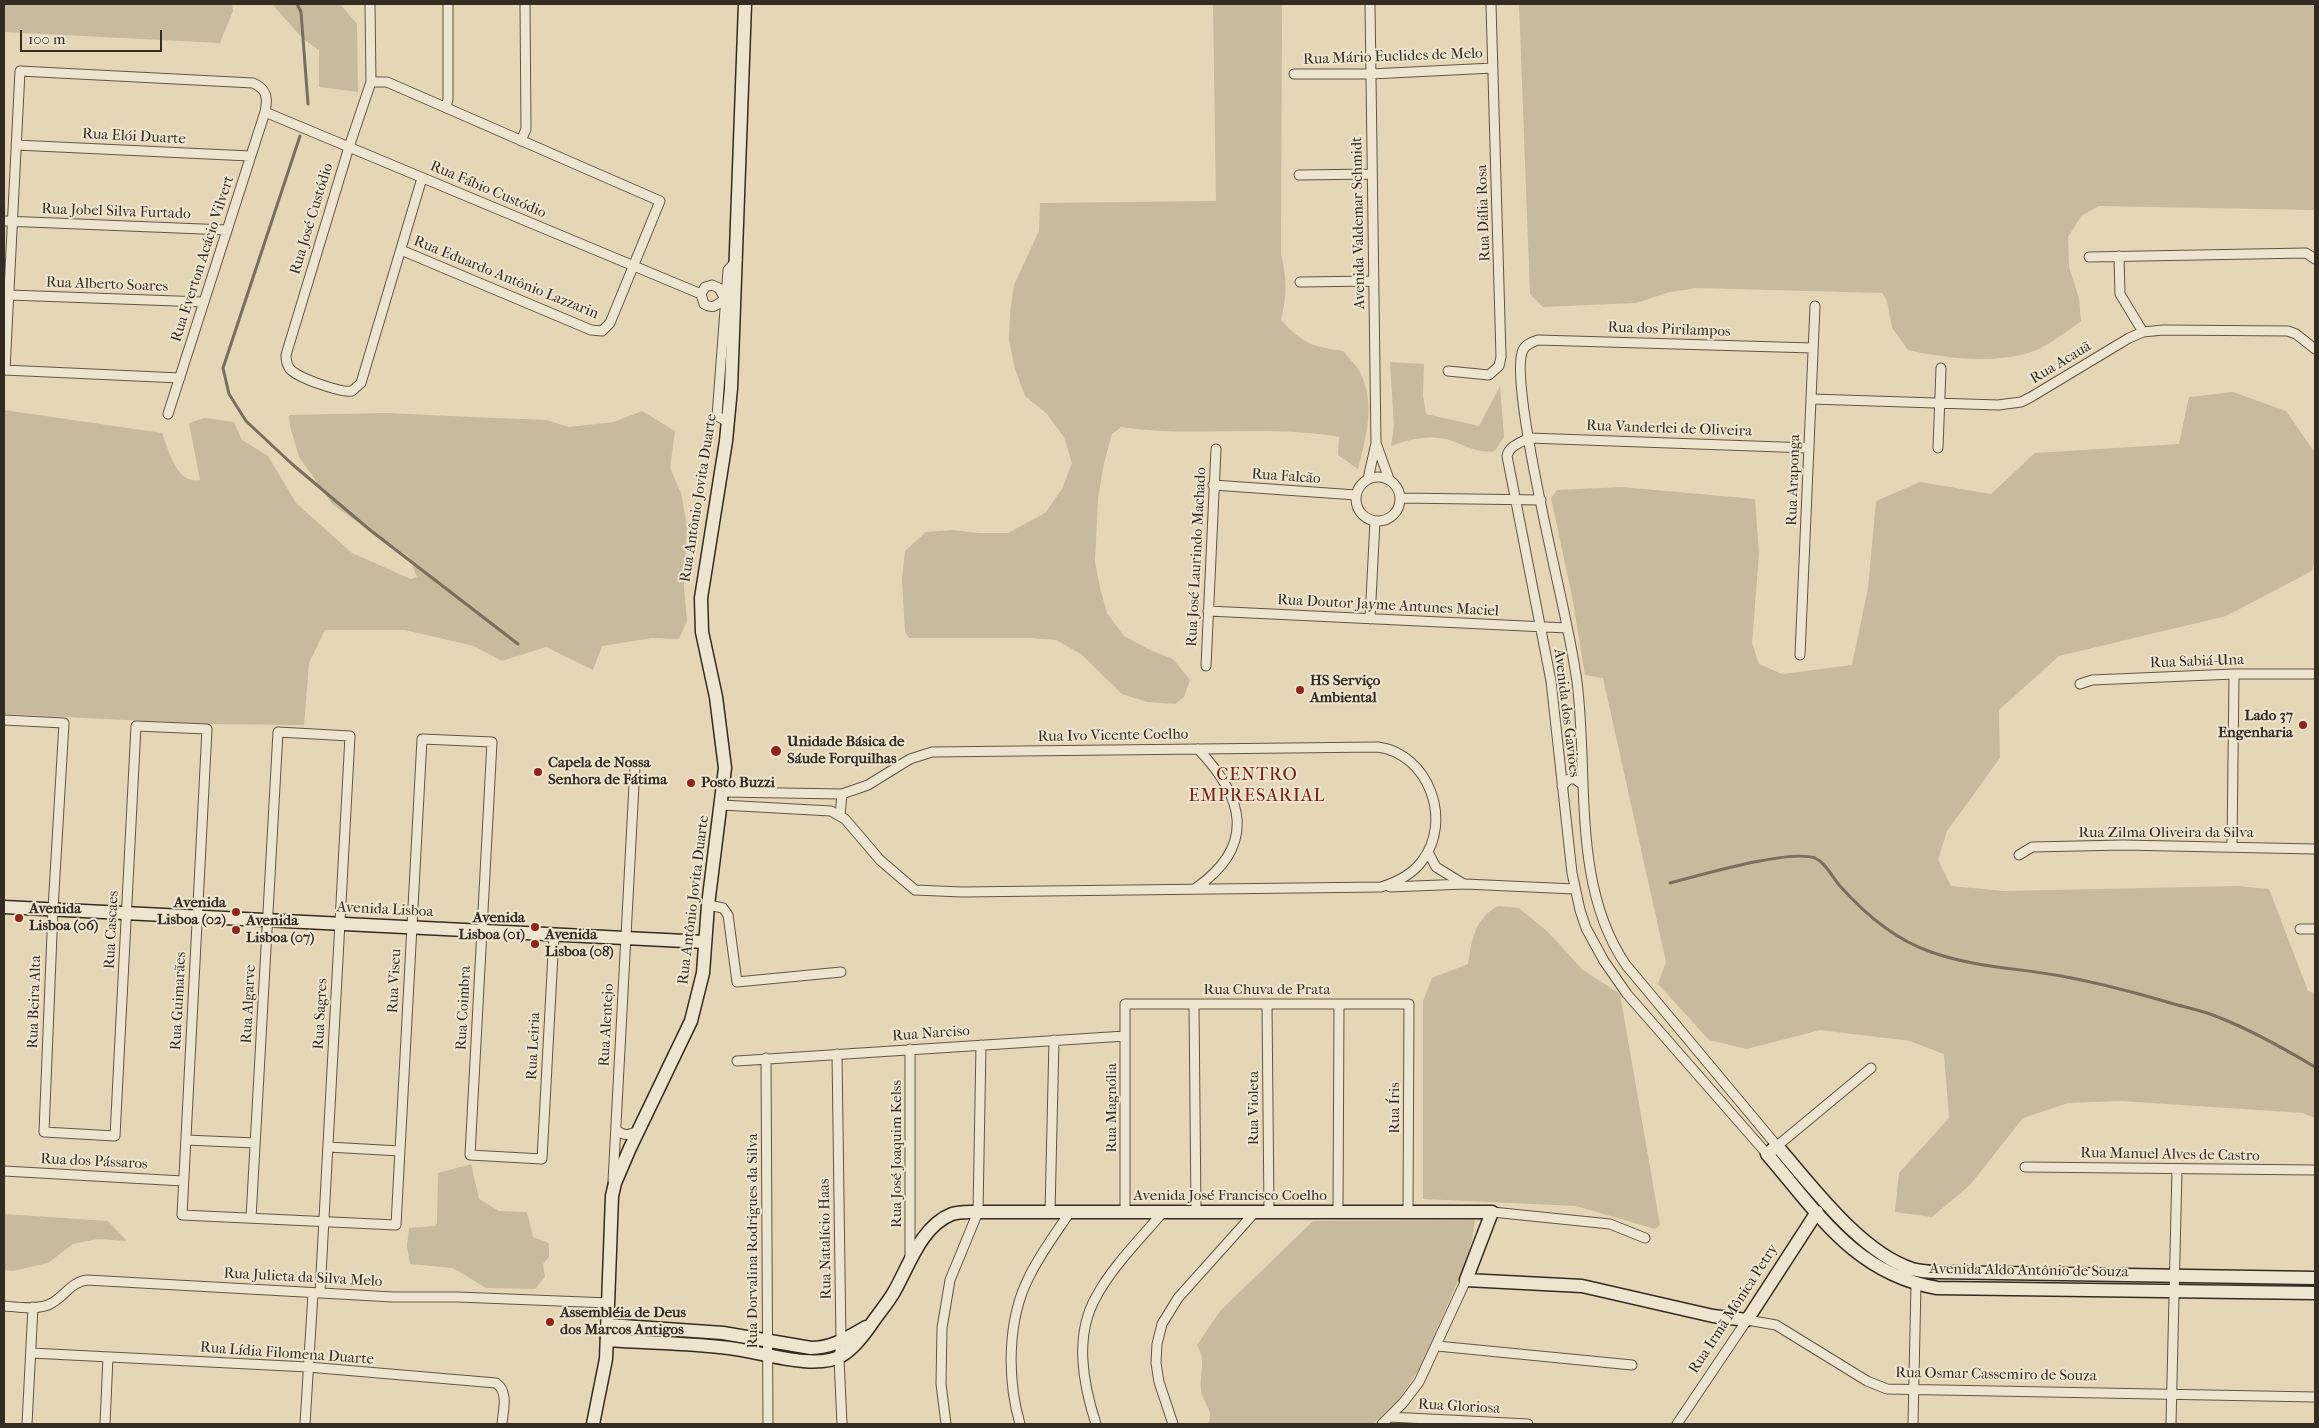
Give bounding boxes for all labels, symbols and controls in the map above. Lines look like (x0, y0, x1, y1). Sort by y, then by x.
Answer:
scale bar (22, 20, 165, 52)
text: 100 m (28, 30, 66, 48)
street label: Rua Mário Euclides de Melo (1303, 45, 1483, 69)
street label: Rua Elói Duarte (82, 125, 186, 149)
street label: Avenida Valdemar Schmidt (1348, 136, 1370, 310)
street label: Rua Fábio Custódio (427, 157, 549, 223)
street label: Rua José Custódio (286, 161, 338, 277)
street label: Rua Dália Rosa (1473, 164, 1495, 262)
street label: Rua Everton Acácio Vilvert (168, 174, 238, 344)
street label: Rua Jobel Silva Furtado (41, 200, 191, 224)
street label: Rua Eduardo Antônio Lazzarin (411, 233, 601, 323)
street label: Rua Alberto Soares (45, 274, 169, 296)
street label: Rua dos Pirilampos (1607, 319, 1731, 341)
street label: Rua Acauã (2027, 338, 2095, 388)
street label: Rua Antônio Jovita Duarte (677, 412, 721, 584)
street label: Rua Vanderlei de Oliveira (1586, 417, 1752, 441)
street label: Rua Araponga (1783, 434, 1805, 526)
street label: Rua Falcão (1251, 466, 1321, 488)
street label: Rua José Laurindo Machado (1183, 467, 1211, 647)
street label: Rua Doutor Jayme Antunes Maciel (1277, 591, 1499, 621)
street label: Avenida dos Gaviões (1549, 648, 1583, 778)
street label: Rua Sabiá-Una (2150, 651, 2244, 673)
place label: HS Serviço Ambiental (1310, 672, 1380, 707)
marker: HS Serviço Ambiental (1294, 684, 1306, 696)
place label: Lado 37 Engenharia (2218, 707, 2293, 742)
marker: Lado 37 Engenharia (2297, 719, 2309, 731)
street label: Rua Ivo Vicente Coelho (1037, 726, 1189, 746)
place label: Unidade Básica de Sáude Forquilhas (787, 733, 905, 768)
marker: Unidade Básica de Sáude Forquilhas (769, 744, 783, 758)
place label: Capela de Nossa Senhora de Fátima (548, 754, 667, 789)
district label: CENTRO EMPRESARIAL (1187, 765, 1327, 808)
marker: Capela de Nossa Senhora de Fátima (532, 766, 544, 778)
place label: Posto Buzzi (701, 774, 775, 792)
marker: Posto Buzzi (685, 777, 697, 789)
street label: Rua Antônio Jovita Duarte (675, 814, 713, 986)
street label: Rua Zilma Oliveira da Silva (2078, 824, 2254, 842)
street label: Rua Cascaes (101, 890, 123, 970)
place label: Avenida Lisboa (02) (157, 894, 226, 929)
street label: Avenida Lisboa (336, 898, 434, 922)
place label: Avenida Lisboa (06) (29, 900, 98, 935)
marker: Avenida Lisboa (02) (230, 906, 242, 918)
place label: Avenida Lisboa (01) (459, 909, 525, 944)
marker: Avenida Lisboa (06) (13, 912, 25, 924)
place label: Avenida Lisboa (07) (246, 912, 314, 947)
marker: Avenida Lisboa (01) (529, 921, 541, 933)
marker: Avenida Lisboa (07) (230, 924, 242, 936)
place label: Avenida Lisboa (08) (545, 926, 614, 961)
marker: Avenida Lisboa (08) (529, 938, 541, 950)
street label: Rua Viseu (384, 948, 406, 1014)
street label: Rua Guimarães (167, 951, 191, 1051)
street label: Rua Beira Alta (24, 955, 46, 1049)
street label: Rua Algarve (238, 964, 260, 1044)
street label: Rua Coimbra (453, 965, 475, 1051)
street label: Rua Sagres (310, 978, 332, 1050)
street label: Rua Chuva de Prata (1204, 981, 1330, 999)
street label: Rua Alentejo (596, 983, 618, 1067)
street label: Rua Leiria (523, 1012, 545, 1080)
street label: Rua Narciso (892, 1022, 970, 1046)
street label: Rua Magnólia (1103, 1063, 1121, 1153)
street label: Rua Violeta (1245, 1071, 1263, 1145)
street label: Rua José Joaquim Kelss (888, 1080, 906, 1228)
street label: Rua Íris (1386, 1082, 1404, 1134)
street label: Rua Dorvalina Rodrigues da Silva (744, 1133, 762, 1349)
street label: Rua Manuel Alves de Castro (2080, 1144, 2260, 1166)
street label: Rua dos Pássaros (40, 1150, 148, 1174)
street label: Rua Natalício Haas (816, 1178, 836, 1300)
street label: Avenida José Francisco Coelho (1133, 1187, 1327, 1205)
street label: Rua Irmã Mônica Petry (1685, 1241, 1783, 1377)
street label: Avenida Aldo Antônio de Souza (1929, 1260, 2129, 1282)
street label: Rua Julieta da Silva Melo (223, 1265, 383, 1291)
place label: Assembléia de Deus dos Marcos Antigos (560, 1304, 686, 1339)
marker: Assembléia de Deus dos Marcos Antigos (544, 1316, 556, 1328)
street label: Rua Lídia Filomena Duarte (199, 1339, 375, 1369)
street label: Rua Osmar Cassemiro de Souza (1895, 1364, 2097, 1386)
street label: Rua Gloriosa (1417, 1396, 1501, 1418)

